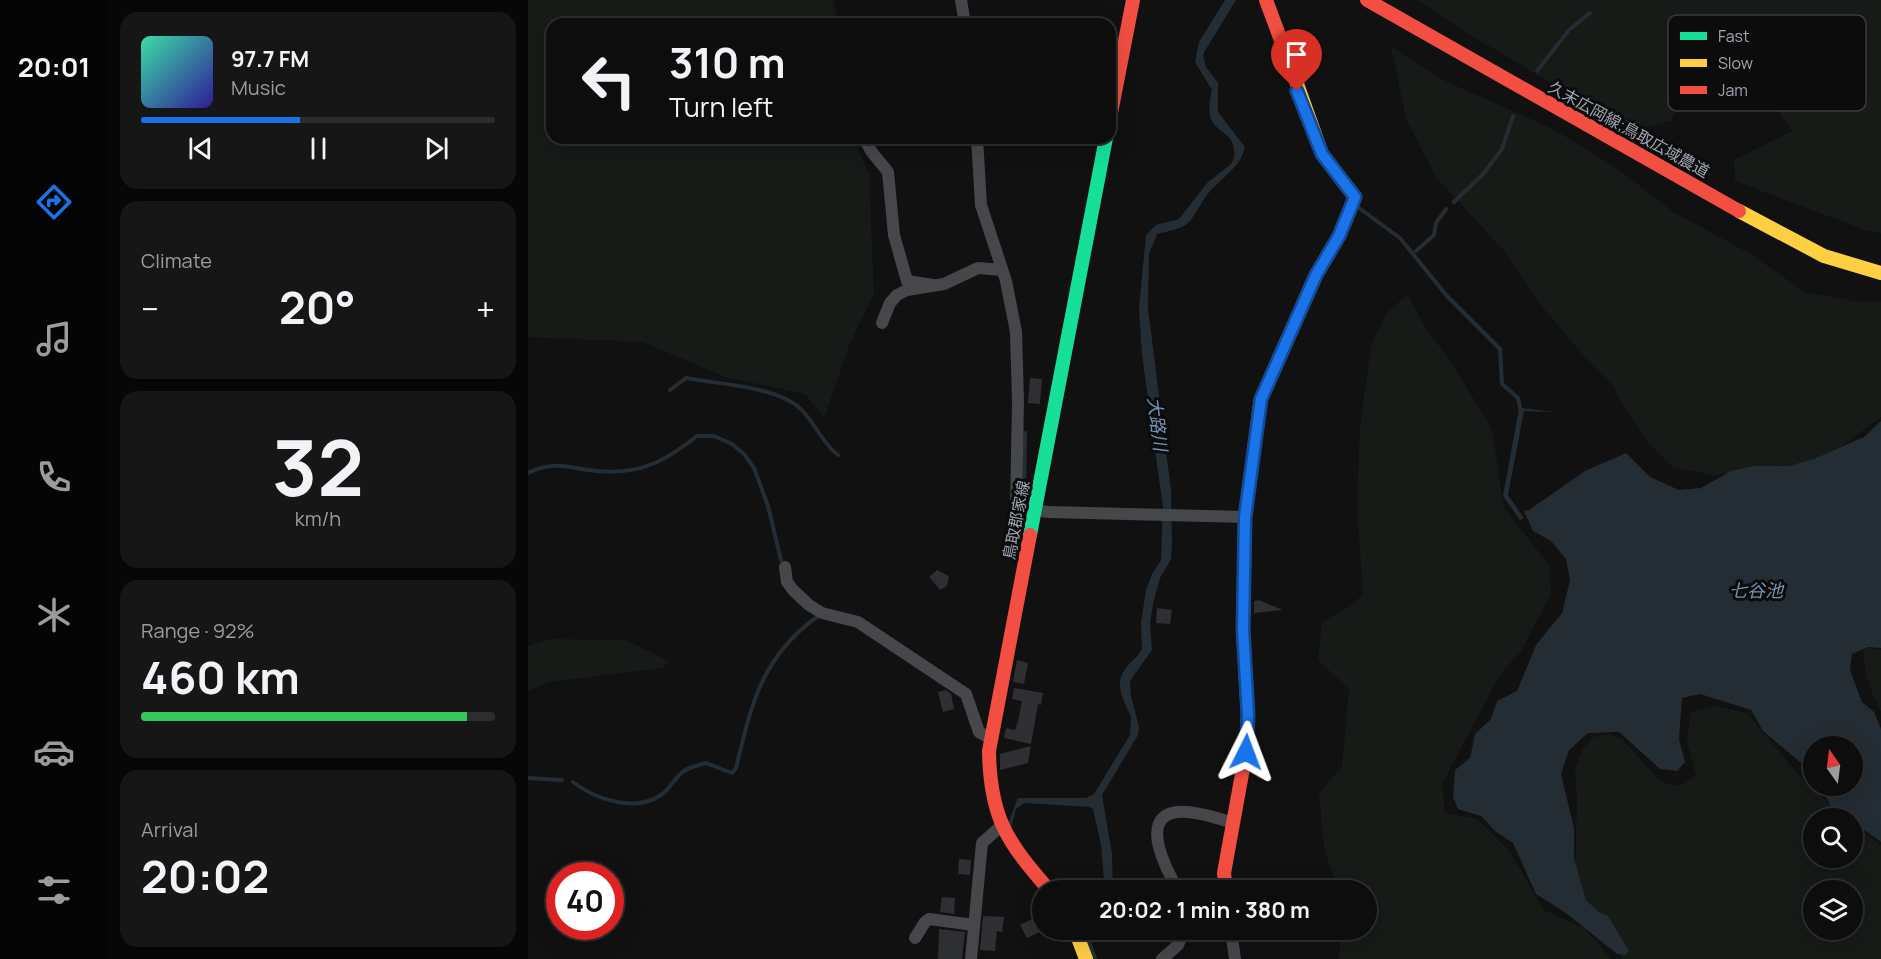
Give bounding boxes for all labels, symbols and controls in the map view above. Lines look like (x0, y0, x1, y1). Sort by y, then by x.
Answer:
legend (1668, 15, 1866, 111)
text: Fast (1718, 25, 1749, 47)
pin (1271, 29, 1322, 91)
text: 310 m (669, 33, 786, 91)
icon: arrive (1280, 38, 1313, 71)
icon: left (570, 42, 648, 120)
text: 97.7 FM (231, 44, 309, 74)
text: 20:01 (18, 48, 90, 85)
text: Slow (1718, 52, 1753, 74)
text: Music (231, 74, 286, 101)
street label: 久末広岡線;鳥取広域農道 (1545, 76, 1713, 182)
text: Jam (1718, 79, 1748, 101)
text: Turn left (669, 88, 773, 125)
icon: previous (184, 132, 217, 165)
icon: pause (302, 132, 335, 165)
icon: next (420, 132, 453, 165)
icon: directions (33, 181, 75, 223)
text: Climate (141, 247, 212, 274)
text: 20° (279, 276, 356, 338)
text: − (141, 286, 159, 331)
text: + (476, 286, 495, 331)
icon: music (33, 318, 75, 360)
water label: 大路川 (1143, 396, 1173, 454)
text: 32 (272, 413, 364, 519)
icon: phone (33, 456, 75, 498)
street label: 鳥取郡家線 (998, 479, 1034, 561)
text: km/h (295, 505, 341, 532)
water label: 七谷池 (1729, 578, 1785, 602)
icon: climate (33, 594, 75, 636)
text: Range · 92% (141, 617, 255, 644)
text: 460 km (141, 646, 300, 708)
position arrow (1214, 720, 1278, 784)
icon: car (33, 731, 75, 773)
north arrow (1803, 736, 1863, 796)
map controls (1803, 736, 1863, 940)
button: search (1803, 808, 1863, 868)
text: Arrival (141, 816, 198, 843)
text: 20:02 (141, 845, 269, 907)
speed limit sign: 40 (546, 862, 624, 940)
icon: filters (33, 869, 75, 911)
button: layers (1803, 880, 1863, 940)
text: 20:02 · 1 min · 380 m (1099, 895, 1310, 925)

